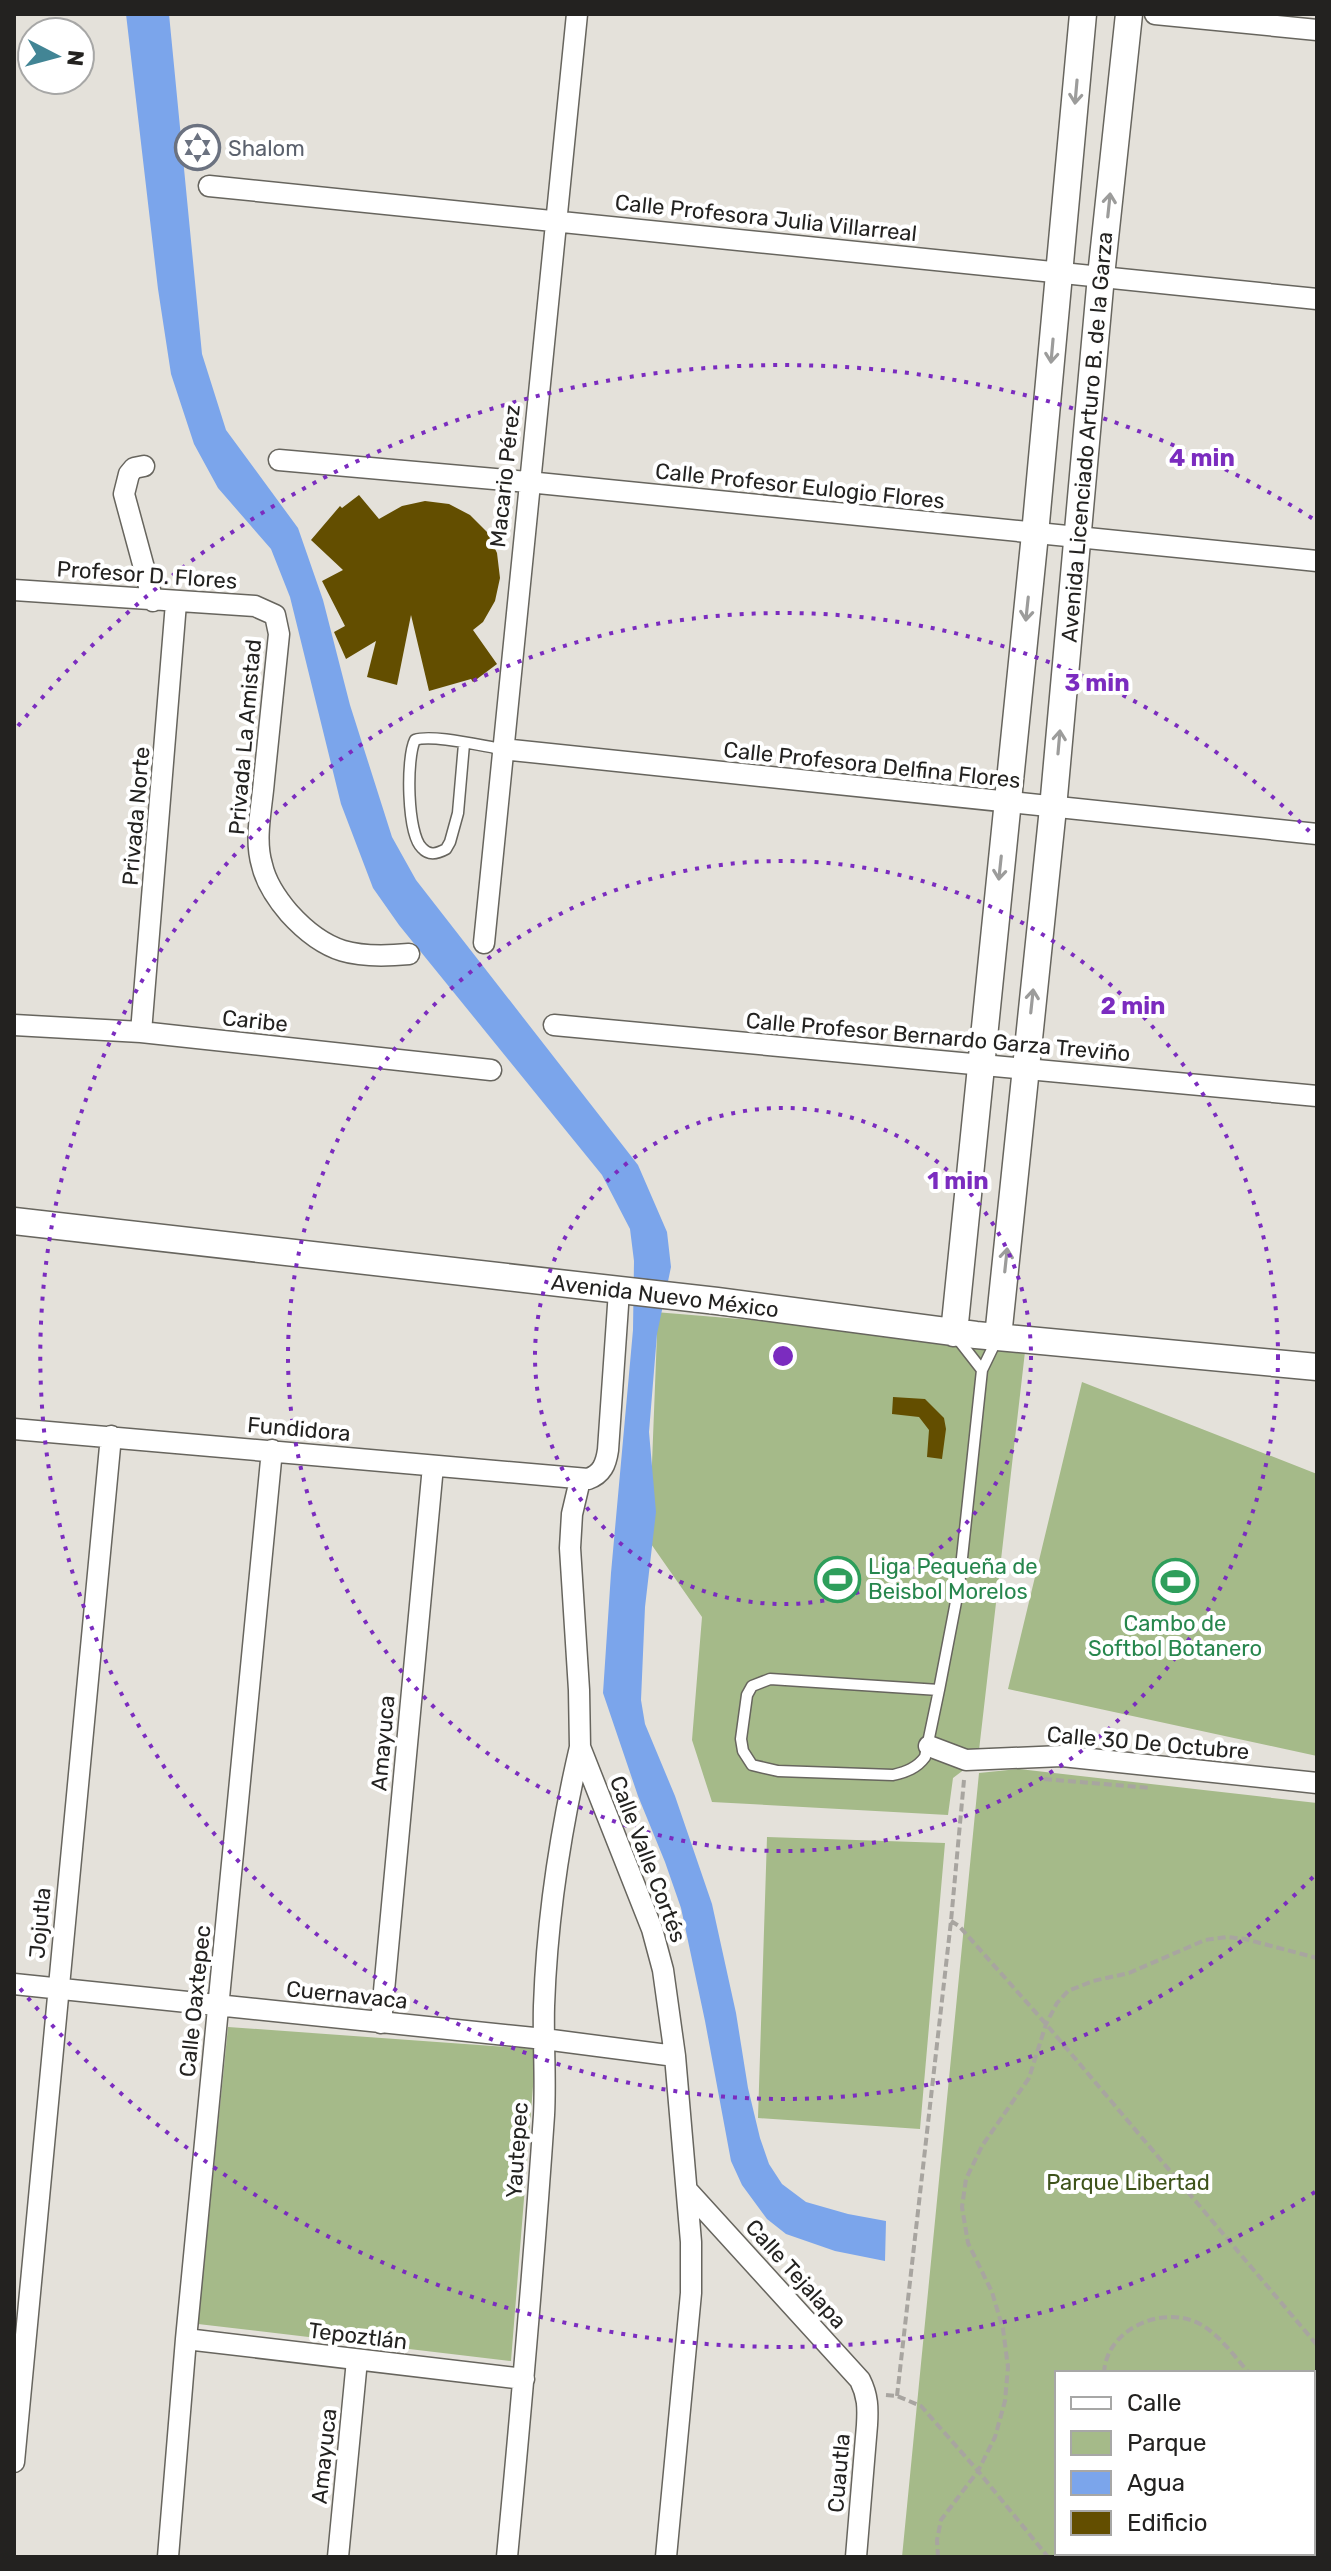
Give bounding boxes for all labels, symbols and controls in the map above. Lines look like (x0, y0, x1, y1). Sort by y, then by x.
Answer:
north arrow (16, 16, 96, 96)
text: N (61, 49, 90, 67)
one-way arrow (1068, 78, 1083, 105)
synagogue icon: Shalom (173, 124, 221, 172)
place label: Shalom (228, 135, 305, 162)
street label: Calle Profesora Julia Villarreal (614, 189, 918, 247)
one-way arrow (1101, 192, 1116, 219)
street label: Avenida Licenciado Arturo B. de la Garza (1056, 231, 1118, 643)
one-way arrow (1044, 337, 1059, 363)
street label: Macario Pérez (484, 403, 526, 549)
text: 4 min (1169, 444, 1235, 472)
street label: Calle Profesor Eulogio Flores (654, 457, 946, 515)
street label: Profesor D. Flores (56, 555, 238, 595)
one-way arrow (1019, 595, 1034, 622)
street label: Privada La Amistad (223, 638, 267, 836)
text: 3 min (1064, 669, 1130, 697)
one-way arrow (1052, 729, 1067, 756)
street label: Calle Profesora Delfina Flores (722, 736, 1022, 794)
street label: Privada Norte (116, 745, 156, 887)
one-way arrow (993, 854, 1008, 881)
one-way arrow (1025, 988, 1040, 1015)
text: 2 min (1101, 992, 1166, 1020)
street label: Caribe (221, 1004, 289, 1038)
street label: Calle Profesor Bernardo Garza Treviño (745, 1007, 1131, 1067)
text: 1 min (927, 1167, 989, 1195)
one-way arrow (999, 1247, 1014, 1274)
street label: Avenida Nuevo México (550, 1269, 780, 1323)
centre of rings (769, 1342, 797, 1370)
street label: Fundidora (246, 1411, 352, 1447)
place label: Liga Pequeña de Beisbol Morelos (868, 1553, 1038, 1605)
sports icon: Liga Pequeña de Beisbol Morelos (813, 1555, 861, 1603)
sports icon: Cambo de Softbol Botanero (1151, 1558, 1199, 1606)
place label: Cambo de Softbol Botanero (1088, 1610, 1262, 1662)
street label: Amayuca (365, 1694, 401, 1792)
street label: Calle 30 De Octubre (1046, 1721, 1250, 1765)
street label: Calle Valle Cortés (604, 1772, 692, 1946)
street label: Jojutla (23, 1886, 57, 1960)
street label: Calle Oaxtepec (174, 1924, 216, 2078)
street label: Cuernavaca (285, 1975, 409, 2015)
street label: Yautepec (500, 2101, 534, 2199)
park label: Parque Libertad (1046, 2169, 1210, 2196)
street label: Calle Tejalapa (740, 2214, 852, 2334)
street label: Tepoztlán (307, 2317, 409, 2355)
legend (1055, 2371, 1315, 2555)
text: Calle (1127, 2389, 1181, 2417)
street label: Amayuca (306, 2407, 342, 2505)
text: Parque (1127, 2429, 1206, 2457)
street label: Cuautla (822, 2432, 856, 2514)
text: Agua (1127, 2469, 1185, 2497)
text: Edificio (1127, 2509, 1208, 2537)

